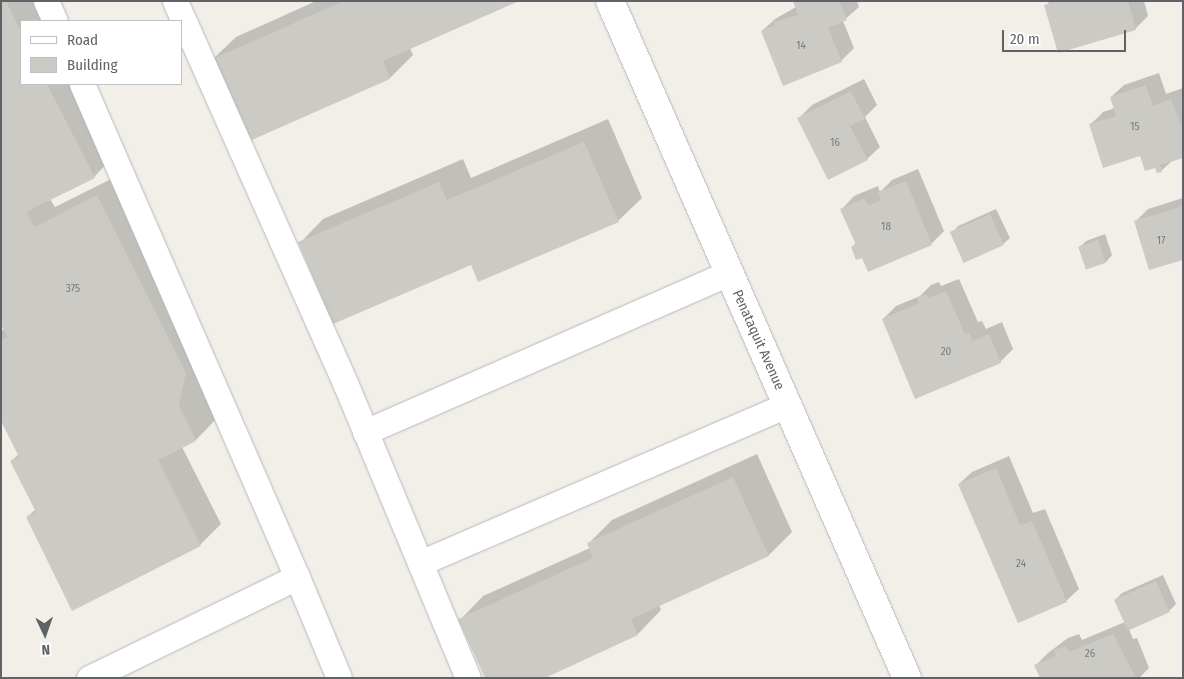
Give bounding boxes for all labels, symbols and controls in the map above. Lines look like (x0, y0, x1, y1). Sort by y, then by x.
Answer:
legend (20, 20, 182, 85)
scale bar (1004, 20, 1128, 52)
text: 20 m (1010, 30, 1040, 48)
text: Road (67, 31, 98, 49)
house number: 14 (796, 39, 806, 53)
text: Building (67, 56, 118, 74)
house number: 15 (1130, 120, 1140, 134)
house number: 16 (830, 136, 840, 150)
house number: 18 (881, 220, 891, 234)
house number: 17 (1157, 234, 1165, 248)
house number: 375 (66, 282, 80, 296)
street label: Penataquit Avenue (728, 287, 788, 393)
house number: 20 (941, 345, 951, 359)
house number: 24 (1016, 557, 1026, 571)
north arrow (20, 609, 70, 659)
text: N (41, 641, 50, 658)
house number: 26 (1085, 647, 1095, 661)

